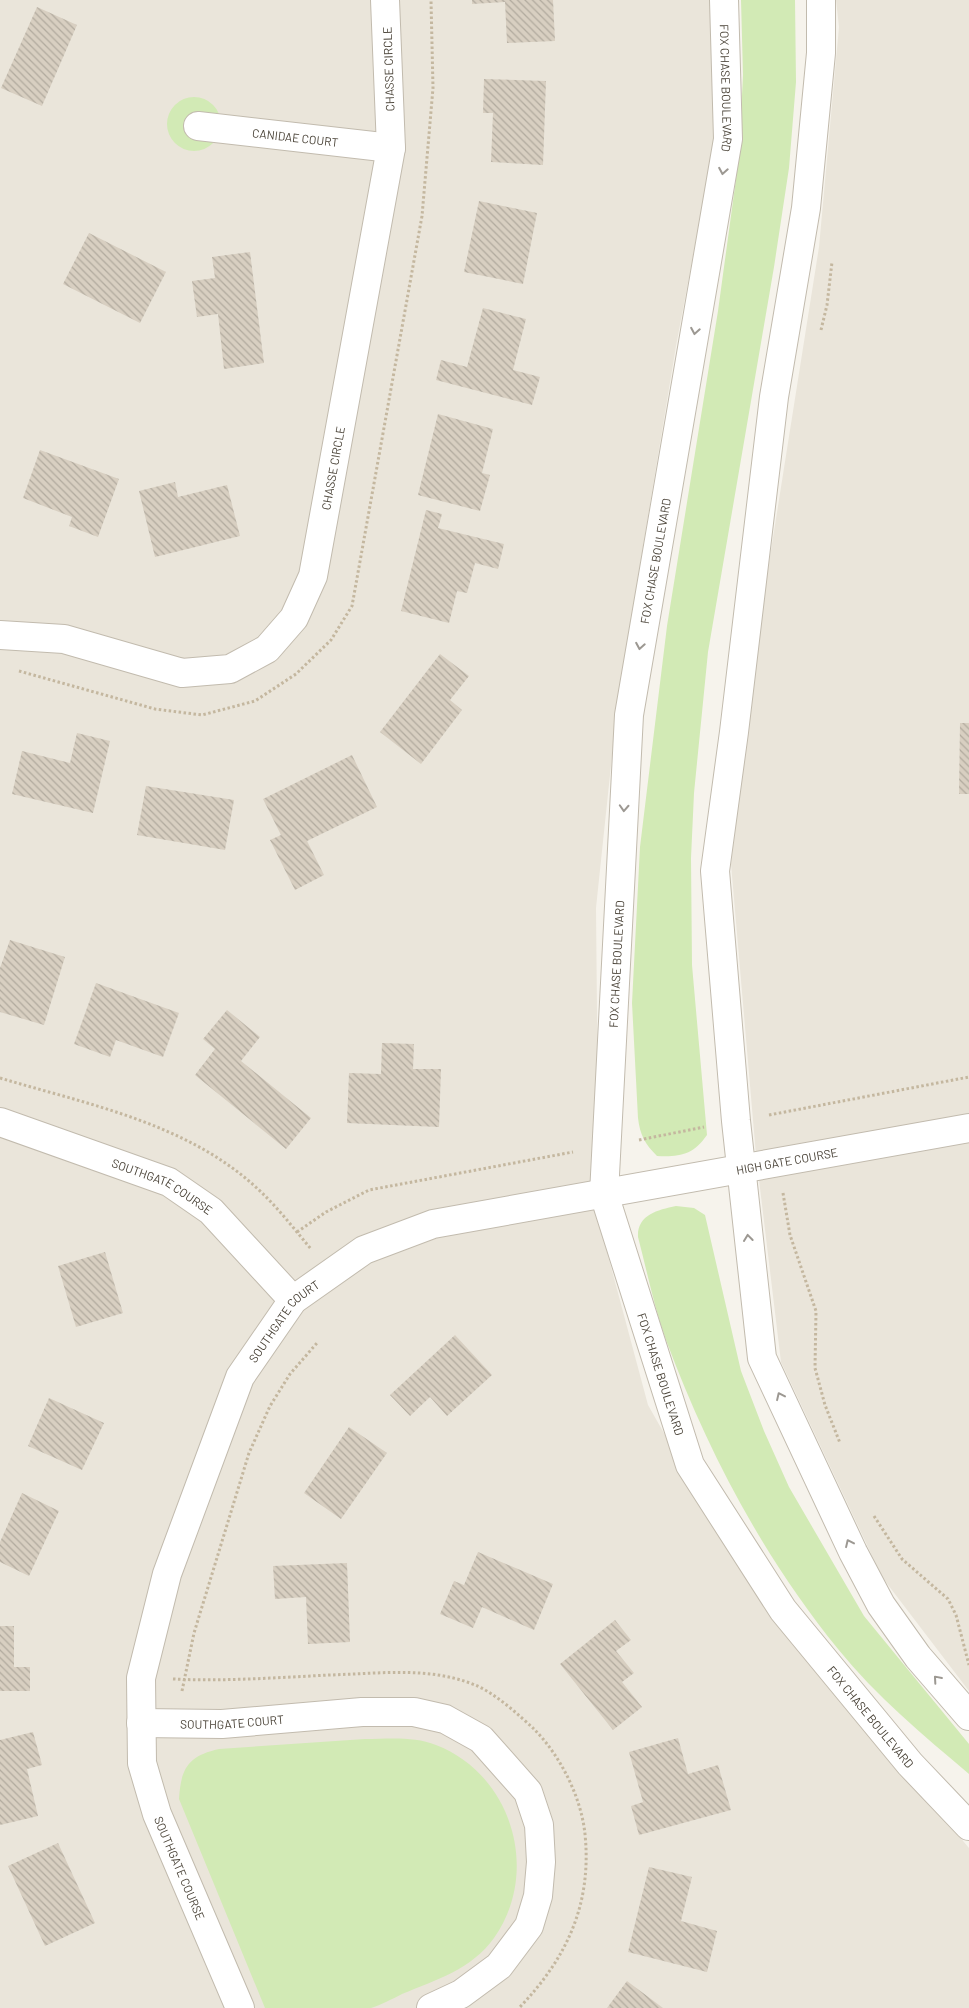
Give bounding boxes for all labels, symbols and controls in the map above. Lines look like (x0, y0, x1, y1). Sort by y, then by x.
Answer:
street label: FOX CHASE BOULEVARD (718, 24, 735, 153)
street label: CHASSE CIRCLE (380, 26, 396, 112)
street label: CANIDAE COURT (252, 125, 339, 149)
one-way arrow (718, 166, 728, 175)
one-way arrow (691, 326, 701, 335)
street label: CHASSE CIRCLE (318, 425, 347, 511)
street label: FOX CHASE BOULEVARD (637, 497, 673, 625)
one-way arrow (636, 642, 646, 651)
one-way arrow (618, 804, 629, 812)
street label: FOX CHASE BOULEVARD (606, 900, 626, 1028)
street label: HIGH GATE COURSE (735, 1145, 839, 1177)
street label: SOUTHGATE COURSE (110, 1155, 215, 1217)
one-way arrow (743, 1234, 754, 1242)
street label: SOUTHGATE COURT (245, 1277, 322, 1365)
street label: FOX CHASE BOULEVARD (635, 1311, 687, 1437)
one-way arrow (776, 1392, 786, 1401)
one-way arrow (845, 1539, 855, 1548)
street label: FOX CHASE BOULEVARD (825, 1663, 917, 1770)
one-way arrow (934, 1676, 943, 1685)
street label: SOUTHGATE COURT (180, 1712, 285, 1731)
street label: SOUTHGATE COURSE (152, 1814, 208, 1922)

